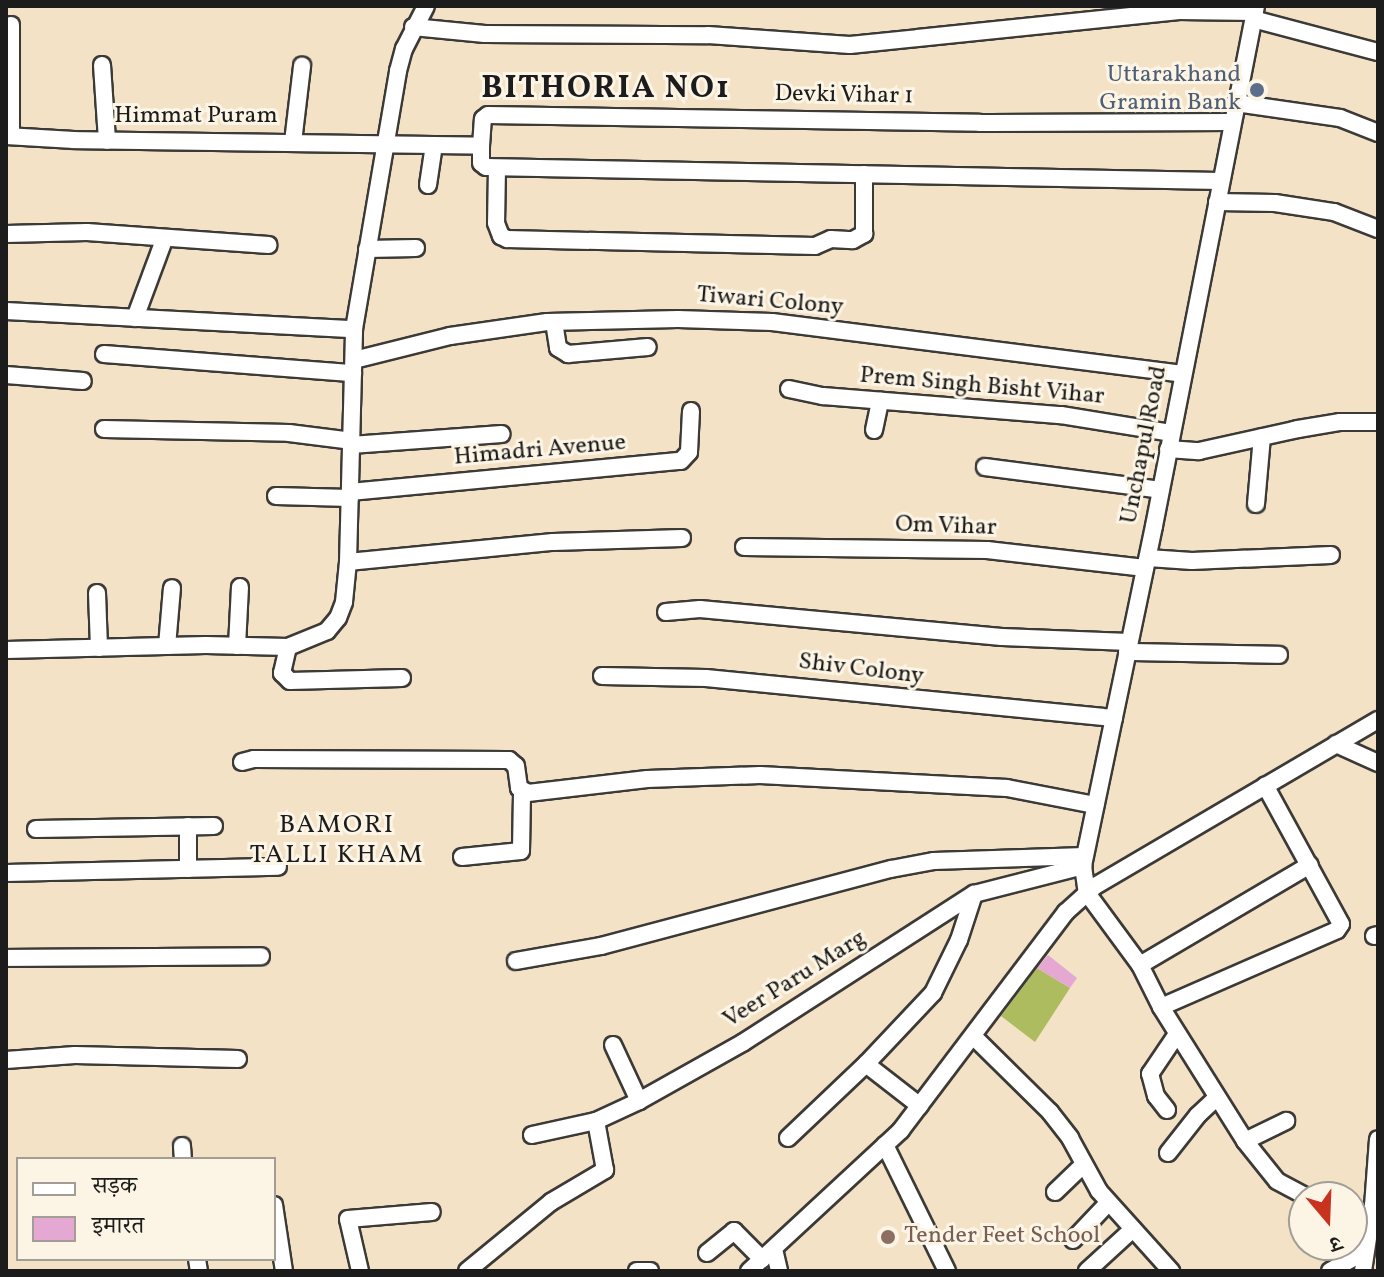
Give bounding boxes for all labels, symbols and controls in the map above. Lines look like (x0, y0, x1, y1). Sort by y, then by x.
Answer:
place label: Uttarakhand Gramin Bank (1100, 62, 1241, 118)
district label: BITHORIA NO1 (481, 70, 731, 108)
street label: Devki Vihar 1 (774, 80, 914, 112)
marker: Uttarakhand Gramin Bank (1248, 81, 1266, 99)
street label: Himmat Puram (114, 103, 278, 131)
street label: Tiwari Colony (695, 281, 845, 323)
street label: Prem Singh Bisht Vihar (858, 362, 1106, 412)
street label: Unchapul Road (1116, 364, 1174, 526)
street label: Himadri Avenue (453, 429, 627, 473)
street label: Om Vihar (894, 511, 998, 543)
street label: Shiv Colony (796, 648, 926, 692)
district label: BAMORI TALLI KHAM (250, 810, 424, 872)
street label: Veer Paru Marg (718, 925, 872, 1035)
legend (16, 1157, 276, 1261)
text: सड़क (92, 1170, 137, 1204)
north arrow (1288, 1181, 1368, 1261)
text: इमारत (92, 1210, 144, 1244)
place label: Tender Feet School (904, 1223, 1100, 1251)
text: उ (1325, 1226, 1346, 1259)
marker: Tender Feet School (879, 1228, 897, 1246)

